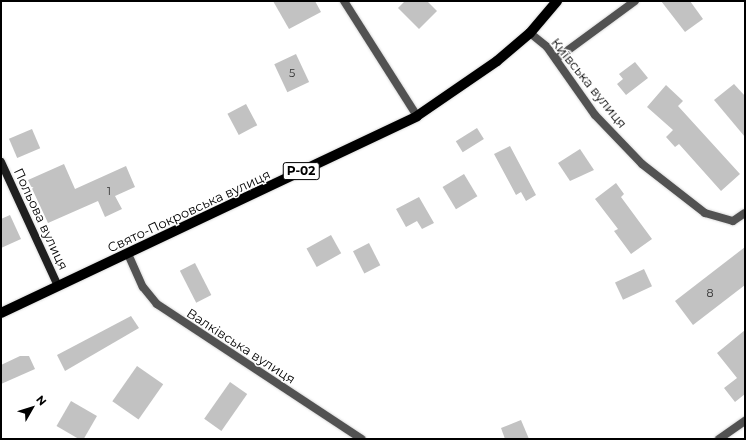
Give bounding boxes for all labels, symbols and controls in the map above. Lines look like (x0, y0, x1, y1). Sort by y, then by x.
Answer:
street label: Київська вулиця (548, 35, 630, 131)
house number: 5 (289, 66, 295, 80)
road number: Р-02 (282, 161, 320, 181)
street label: Польова вулиця (11, 166, 71, 272)
street label: Свято-Покровська вулиця (105, 166, 273, 256)
house number: 1 (107, 184, 111, 198)
house number: 8 (706, 286, 714, 300)
street label: Валківська вулиця (184, 305, 298, 387)
north arrow (12, 388, 52, 428)
text: N (33, 393, 50, 408)

